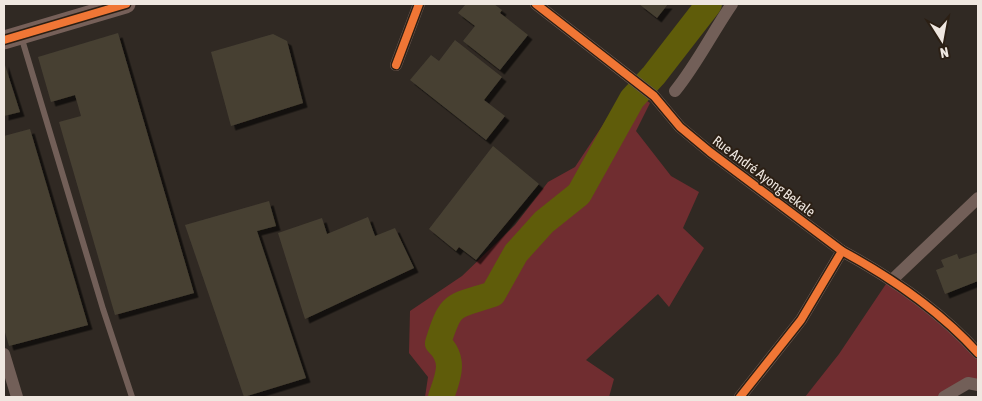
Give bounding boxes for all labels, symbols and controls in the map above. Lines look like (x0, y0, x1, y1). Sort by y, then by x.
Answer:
north arrow (917, 15, 967, 65)
text: N (939, 44, 950, 61)
street label: Rue André Ayong Bekale (710, 132, 818, 220)

